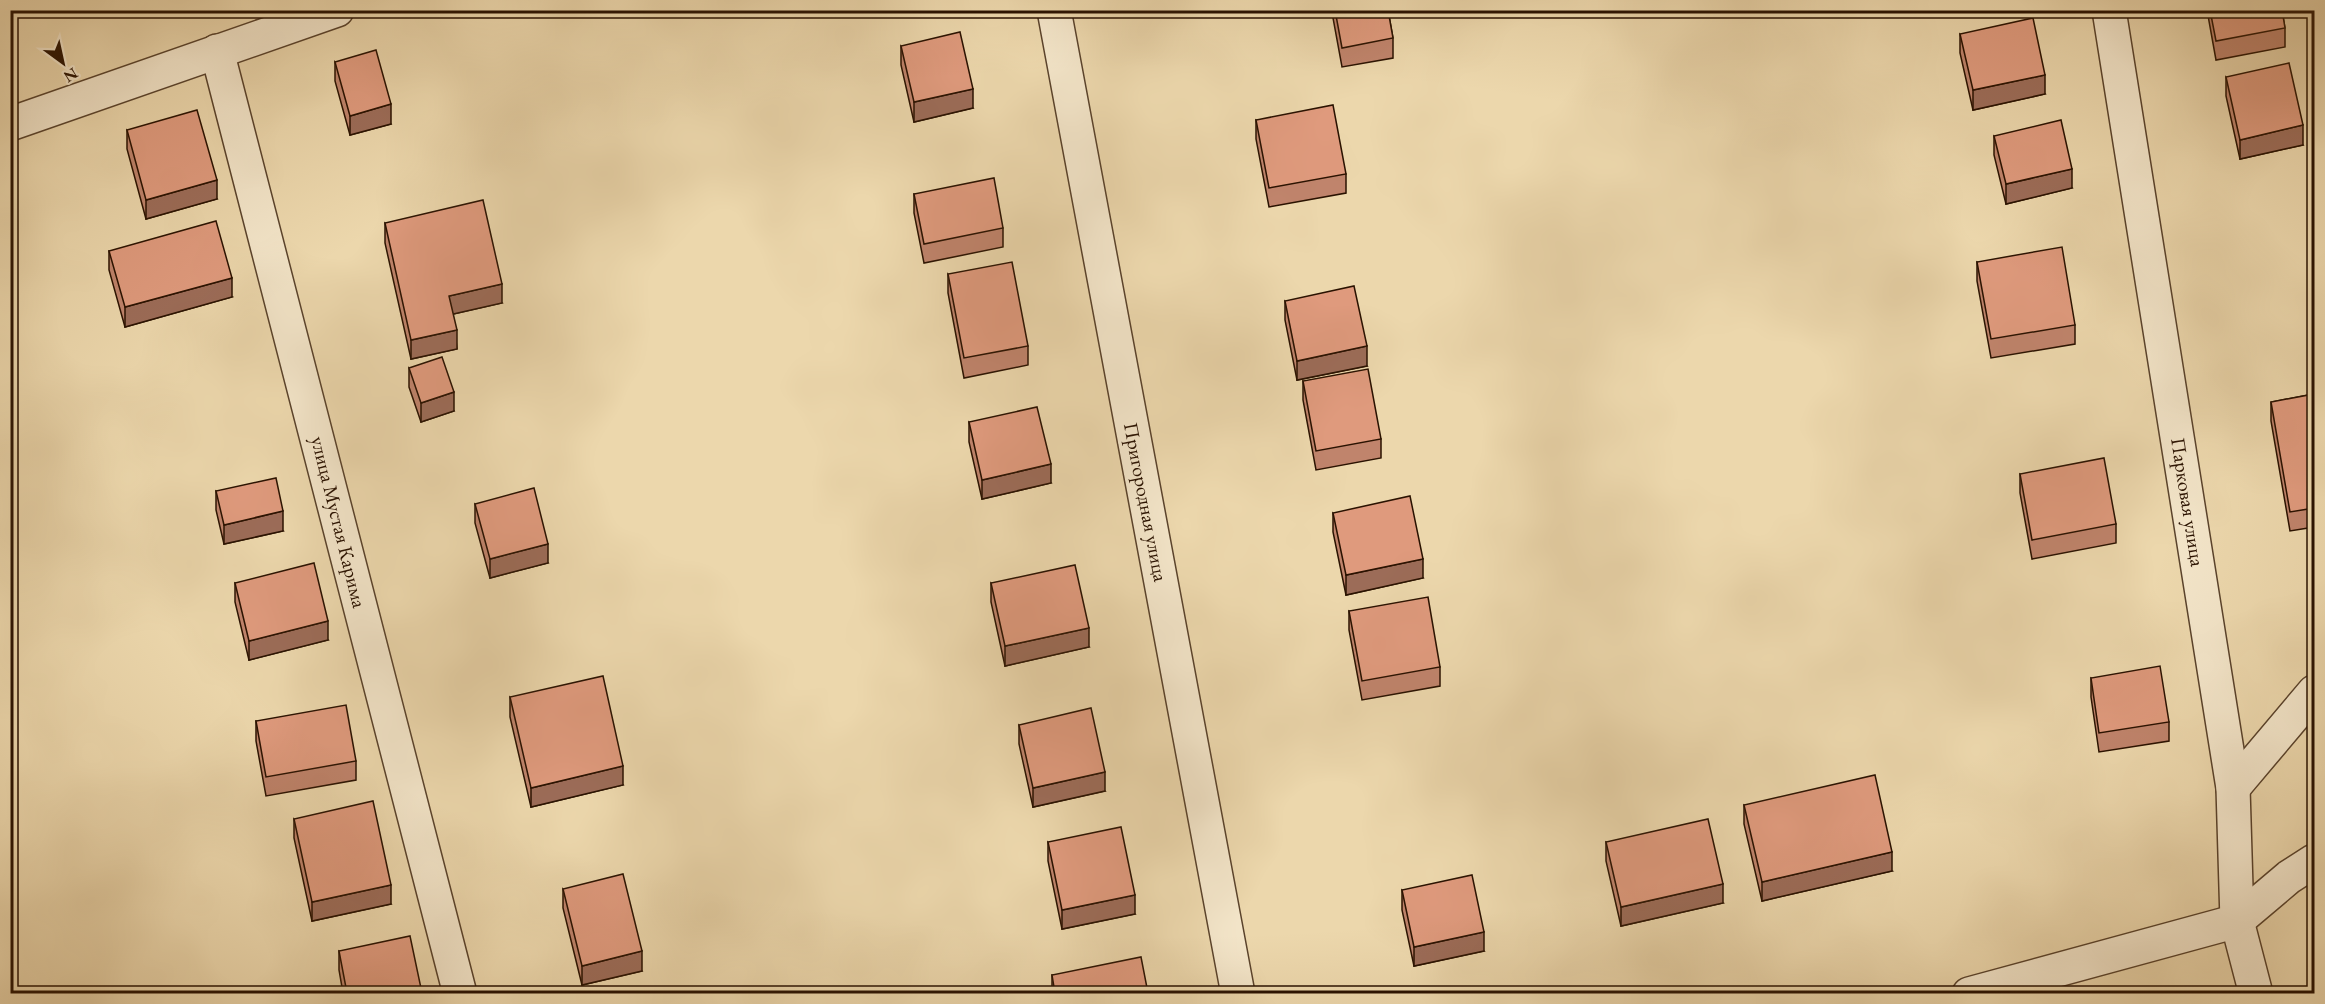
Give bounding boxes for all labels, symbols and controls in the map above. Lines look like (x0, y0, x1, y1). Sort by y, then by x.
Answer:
north arrow (33, 33, 93, 93)
text: N (60, 63, 82, 88)
street label: Пригородная улица (1118, 420, 1174, 584)
street label: улица Мустая Карима (305, 433, 373, 611)
street label: Парковая улица (2165, 436, 2211, 568)

